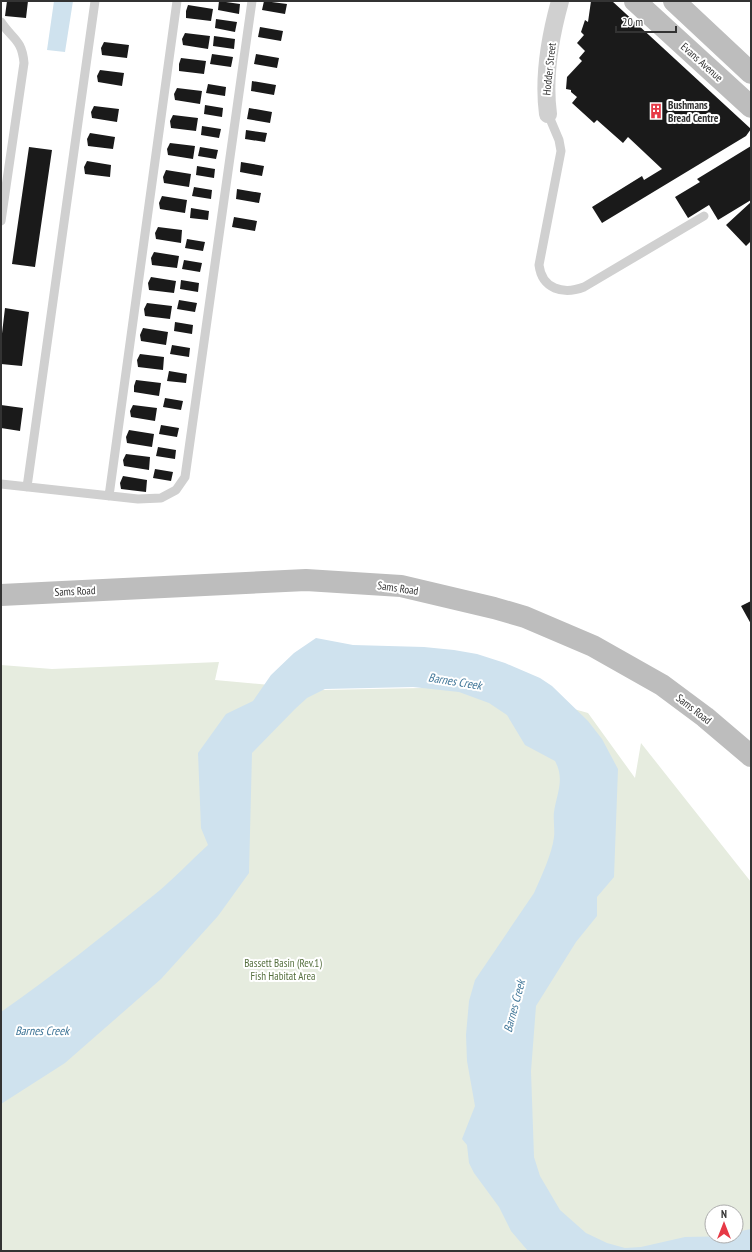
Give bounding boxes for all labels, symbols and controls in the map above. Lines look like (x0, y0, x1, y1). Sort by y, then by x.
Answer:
scale bar (616, 8, 676, 34)
text: 20 m (622, 14, 643, 29)
street label: Evans Avenue (678, 39, 726, 85)
street label: Hodder Street (539, 42, 559, 96)
place label: Bushmans Bread Centre (668, 98, 719, 125)
building icon: Bushmans Bread Centre (647, 102, 665, 120)
street label: Sams Road (377, 578, 420, 598)
street label: Sams Road (54, 583, 96, 599)
water label: Barnes Creek (427, 669, 484, 693)
street label: Sams Road (673, 691, 715, 727)
park label: Bassett Basin (Rev.1) Fish Habitat Area (244, 956, 322, 983)
water label: Barnes Creek (500, 977, 529, 1034)
water label: Barnes Creek (15, 1023, 70, 1038)
north arrow (704, 1204, 744, 1244)
text: N (721, 1207, 727, 1221)

